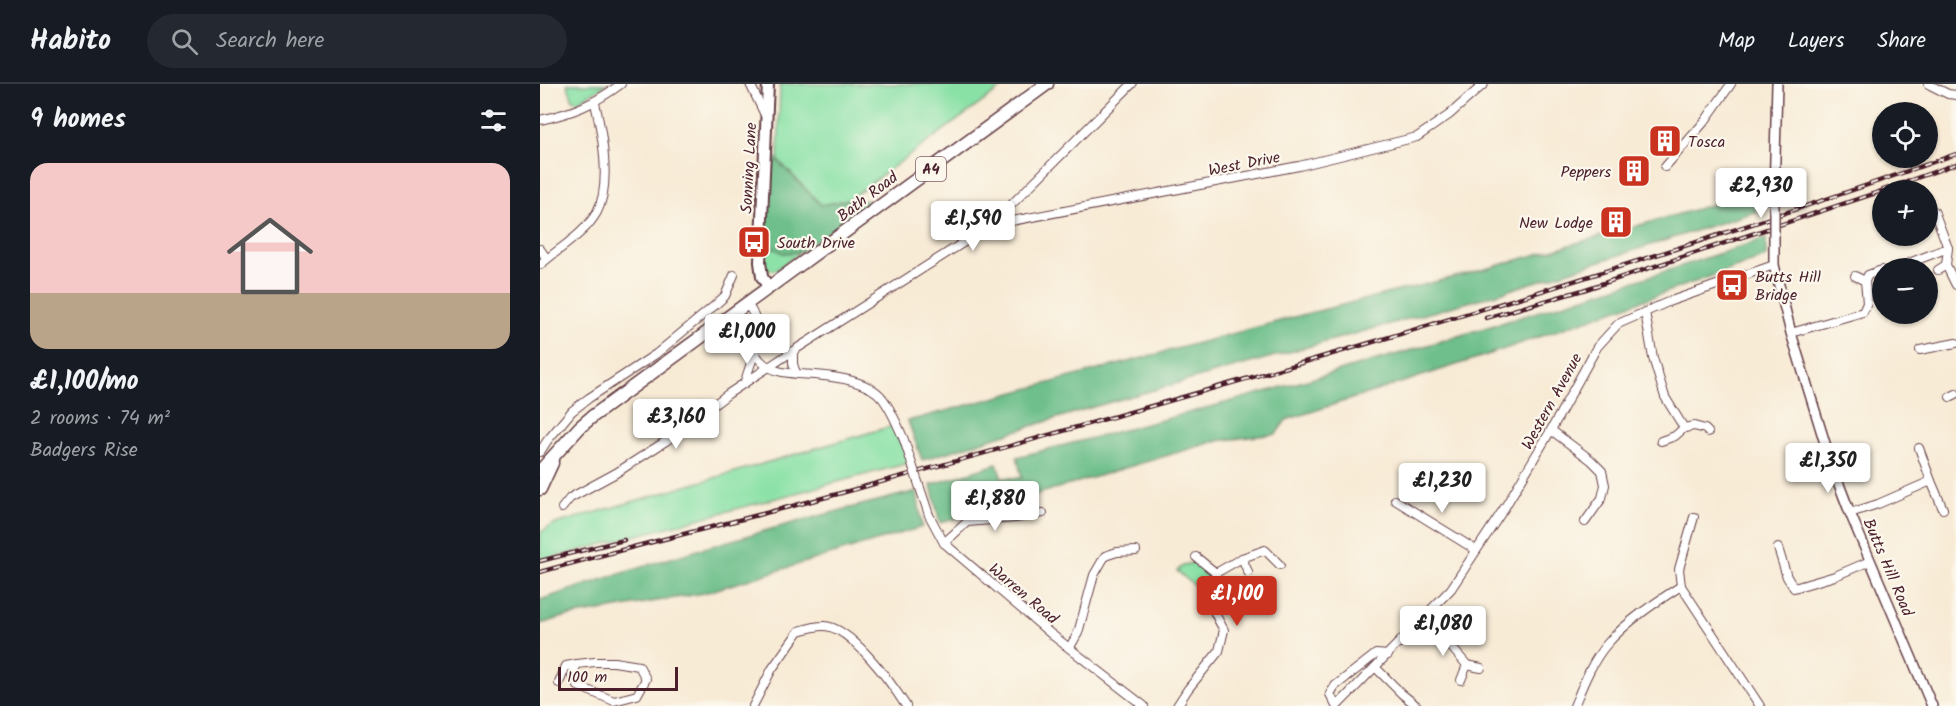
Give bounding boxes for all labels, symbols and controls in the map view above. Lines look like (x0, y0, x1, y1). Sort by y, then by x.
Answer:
search box (147, 14, 567, 68)
text: Habito (30, 19, 111, 64)
text: Search here (216, 24, 325, 59)
icon: search (168, 25, 201, 58)
text: Map (1718, 25, 1755, 58)
text: Layers (1788, 25, 1844, 58)
text: Share (1877, 25, 1926, 58)
text: 9 homes (30, 99, 126, 141)
map controls (1872, 102, 1938, 324)
button: locate (1872, 102, 1938, 168)
icon: filters (477, 104, 510, 137)
street label: Sonning Lane (735, 122, 764, 214)
building icon: Tosca (1647, 123, 1683, 159)
place label: Tosca (1688, 130, 1725, 155)
street label: West Drive (1206, 145, 1282, 184)
building icon: Peppers (1616, 153, 1652, 189)
road number: A4 (916, 157, 946, 181)
place label: Peppers (1561, 160, 1611, 185)
street label: Bath Road (832, 165, 905, 229)
pin: £2,930 (1712, 168, 1810, 219)
text: £2,930 (1730, 171, 1792, 203)
button: + (1872, 180, 1938, 246)
pin: £1,590 (924, 201, 1022, 252)
icon: home (216, 202, 324, 310)
text: £1,590 (945, 204, 1001, 236)
building icon: New Lodge (1598, 204, 1634, 240)
place label: New Lodge (1519, 211, 1593, 236)
bus stop icon: South Drive (736, 224, 772, 260)
place label: South Drive (777, 231, 855, 256)
button: − (1872, 258, 1938, 324)
place label: Butts Hill Bridge (1755, 265, 1821, 308)
bus stop icon: Butts Hill Bridge (1714, 267, 1750, 303)
pin: £1,000 (698, 314, 796, 365)
text: £1,000 (719, 317, 775, 349)
street label: Western Avenue (1515, 349, 1589, 455)
text: £1,100/mo (30, 361, 139, 403)
pin: £3,160 (627, 399, 725, 450)
text: £3,160 (647, 402, 705, 434)
text: 2 rooms · 74 m² (30, 403, 170, 435)
text: Badgers Rise (30, 435, 138, 467)
pin: £1,350 (1779, 443, 1877, 494)
text: £1,350 (1799, 446, 1857, 478)
pin: £1,230 (1393, 463, 1491, 514)
text: £1,230 (1413, 466, 1471, 498)
pin: £1,880 (946, 481, 1044, 532)
text: £1,880 (965, 484, 1025, 516)
street label: Butts Hill Road (1856, 515, 1920, 621)
street label: Warren Road (983, 557, 1064, 632)
pin: £1,100 (1188, 576, 1286, 627)
text: £1,100 (1211, 579, 1263, 611)
pin: £1,080 (1394, 606, 1492, 657)
text: £1,080 (1414, 609, 1472, 641)
scale bar (558, 664, 678, 692)
text: 100 m (567, 665, 607, 690)

